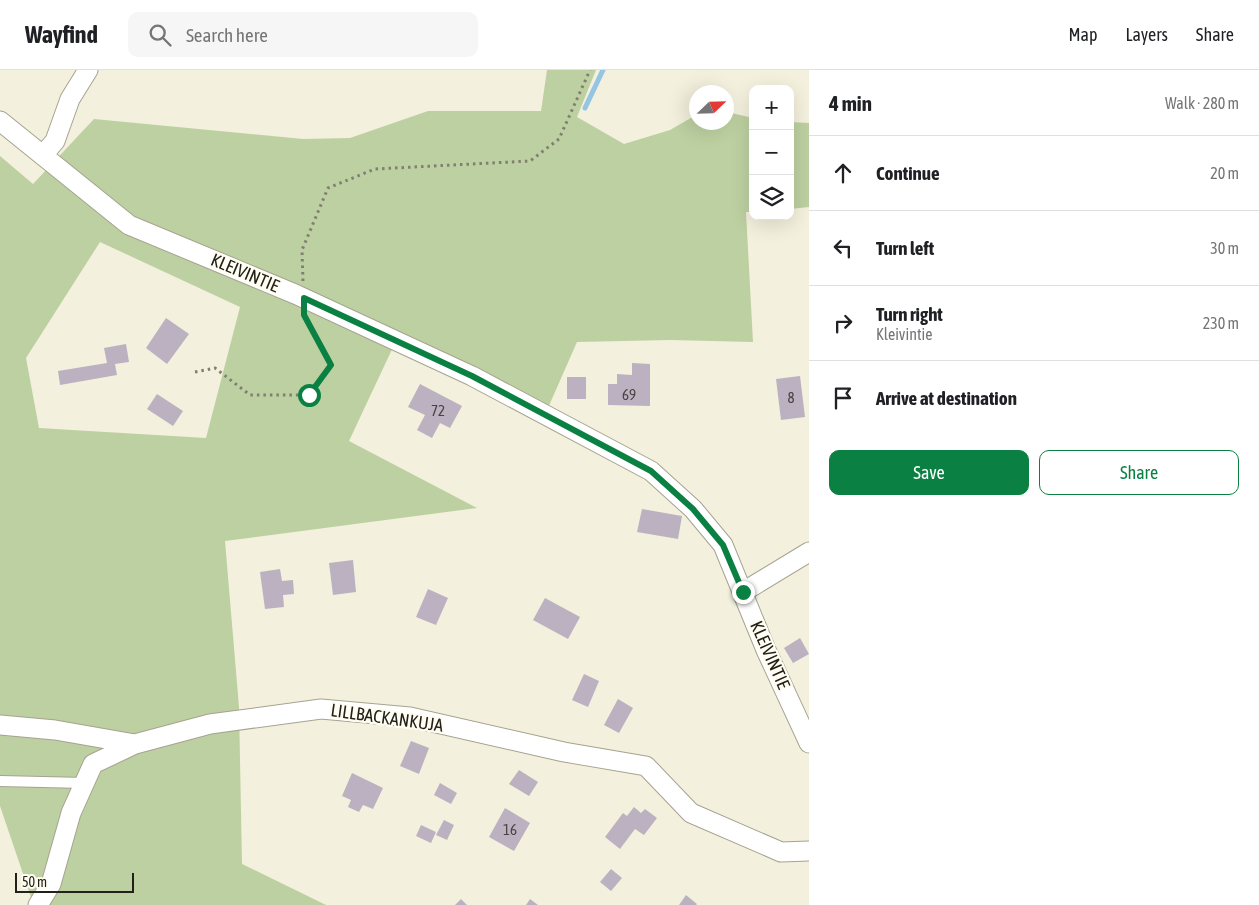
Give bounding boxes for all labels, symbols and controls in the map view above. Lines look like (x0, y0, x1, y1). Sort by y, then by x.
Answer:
search box (128, 12, 478, 57)
text: Wayfind (25, 21, 98, 48)
icon: search (146, 21, 174, 49)
text: Search here (186, 24, 268, 46)
text: Map (1068, 24, 1097, 45)
text: Layers (1125, 24, 1168, 45)
text: Share (1196, 24, 1234, 45)
north arrow (689, 85, 734, 130)
map controls (749, 85, 794, 220)
button: + (749, 85, 794, 130)
text: 4 min (829, 91, 872, 115)
text: Walk · 280 m (1165, 94, 1239, 112)
button: − (749, 130, 794, 175)
icon: ahead (829, 159, 857, 187)
text: Continue (876, 162, 940, 184)
text: 20 m (1210, 164, 1239, 182)
button: layers (749, 175, 794, 220)
icon: left (829, 234, 857, 262)
text: Turn left (876, 237, 934, 259)
text: 30 m (1210, 239, 1239, 257)
street label: KLEIVINTIE (208, 249, 283, 296)
text: Turn right (876, 303, 943, 325)
icon: right (829, 309, 857, 337)
text: 230 m (1203, 314, 1239, 332)
text: Kleivintie (876, 325, 932, 343)
route start (298, 384, 321, 407)
icon: arrive (829, 384, 857, 412)
house number: 69 (622, 386, 636, 403)
text: Arrive at destination (876, 387, 1017, 409)
house number: 8 (787, 389, 795, 406)
house number: 72 (431, 402, 445, 419)
button: Save (829, 450, 1029, 495)
button: Share (1039, 450, 1239, 495)
route end (732, 581, 755, 604)
street label: KLEIVINTIE (746, 618, 795, 692)
street label: LILLBACKANKUJA (330, 699, 445, 736)
house number: 16 (503, 821, 517, 838)
scale bar (15, 870, 134, 893)
text: 50 m (22, 874, 47, 890)

